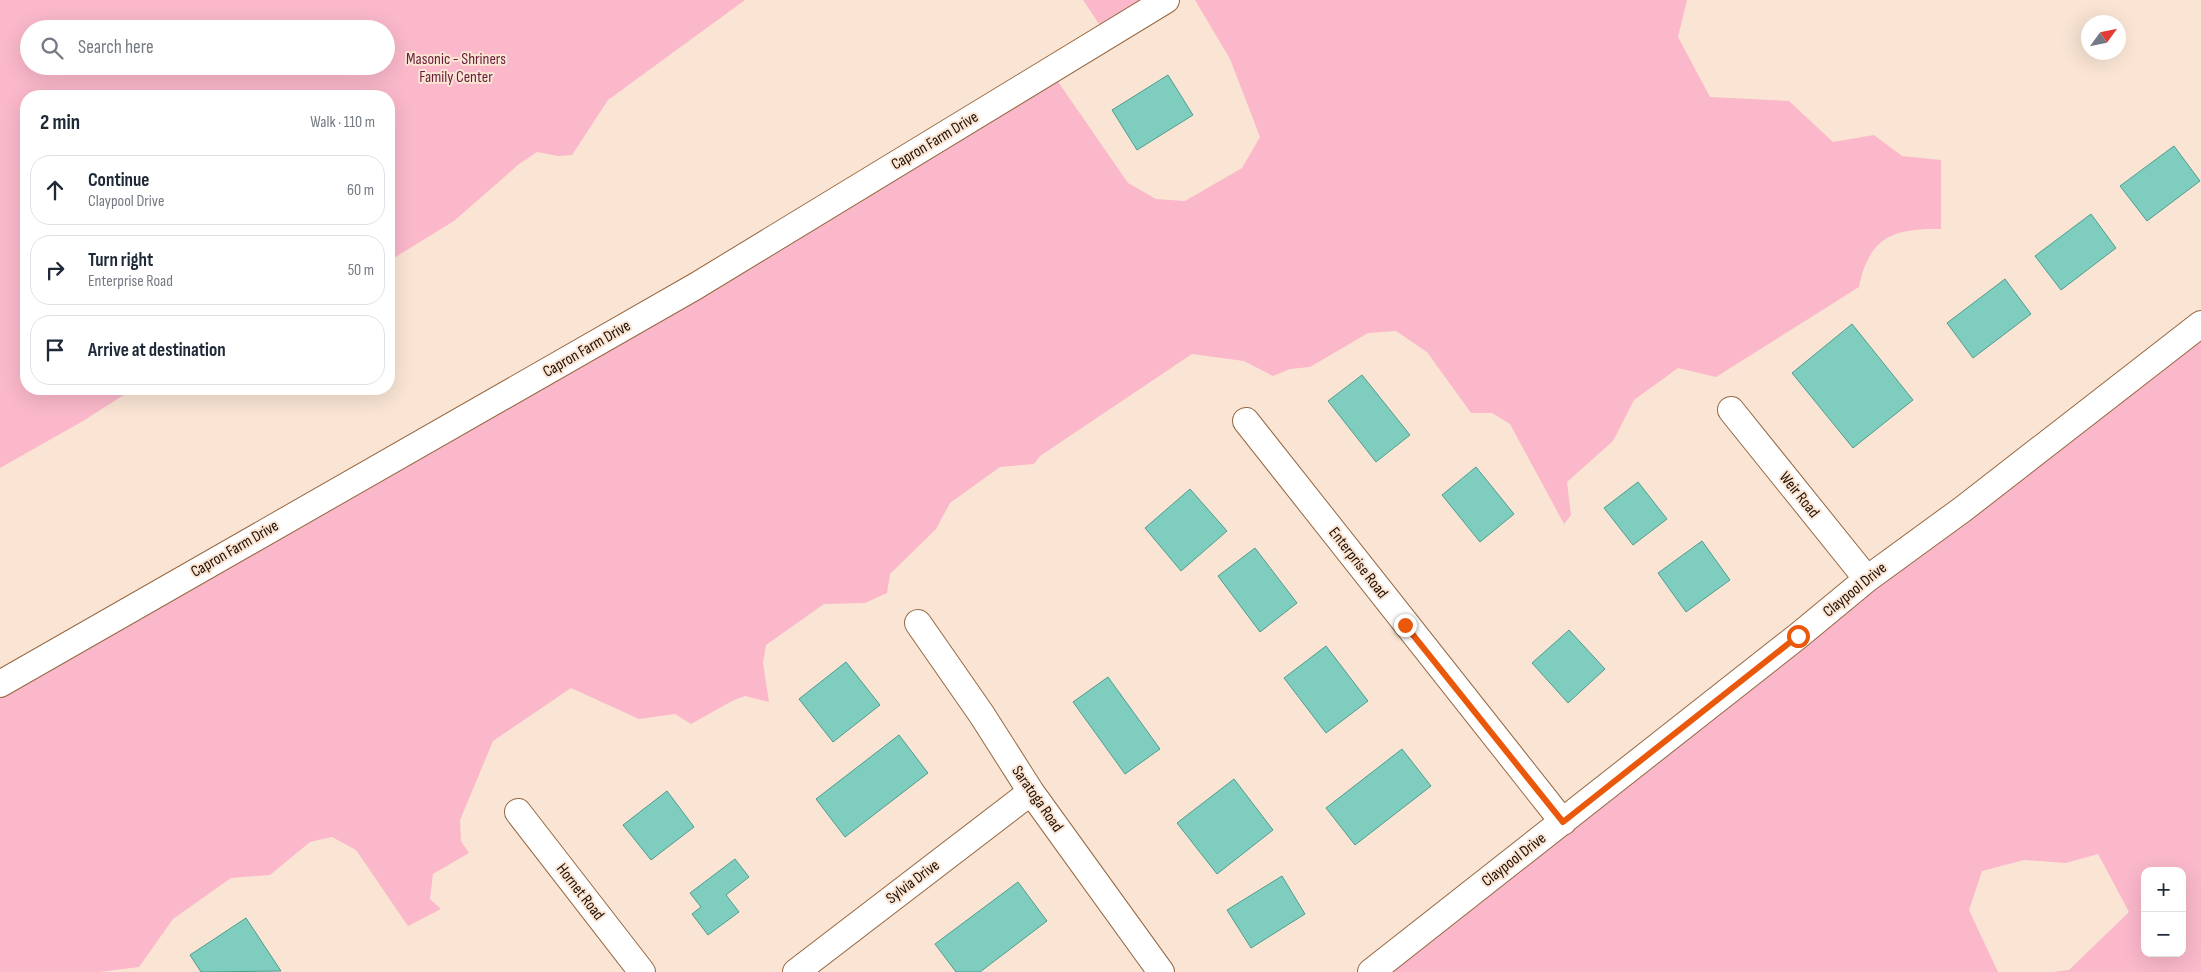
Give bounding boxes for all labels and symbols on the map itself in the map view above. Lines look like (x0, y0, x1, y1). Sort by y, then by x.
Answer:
north arrow (2081, 15, 2126, 60)
park label: Masonic - Shriners Family Center (406, 50, 506, 87)
street label: Capron Farm Drive (888, 108, 982, 174)
street label: Capron Farm Drive (540, 316, 634, 382)
street label: Weir Road (1775, 468, 1823, 522)
street label: Capron Farm Drive (188, 516, 282, 582)
street label: Enterprise Road (1324, 524, 1392, 602)
street label: Claypool Drive (1819, 559, 1891, 621)
route end (1394, 614, 1417, 637)
route start (1787, 625, 1810, 648)
street label: Saratoga Road (1007, 762, 1067, 836)
street label: Claypool Drive (1478, 829, 1550, 891)
street label: Sylvia Drive (883, 856, 943, 908)
street label: Hornet Road (552, 860, 608, 924)

